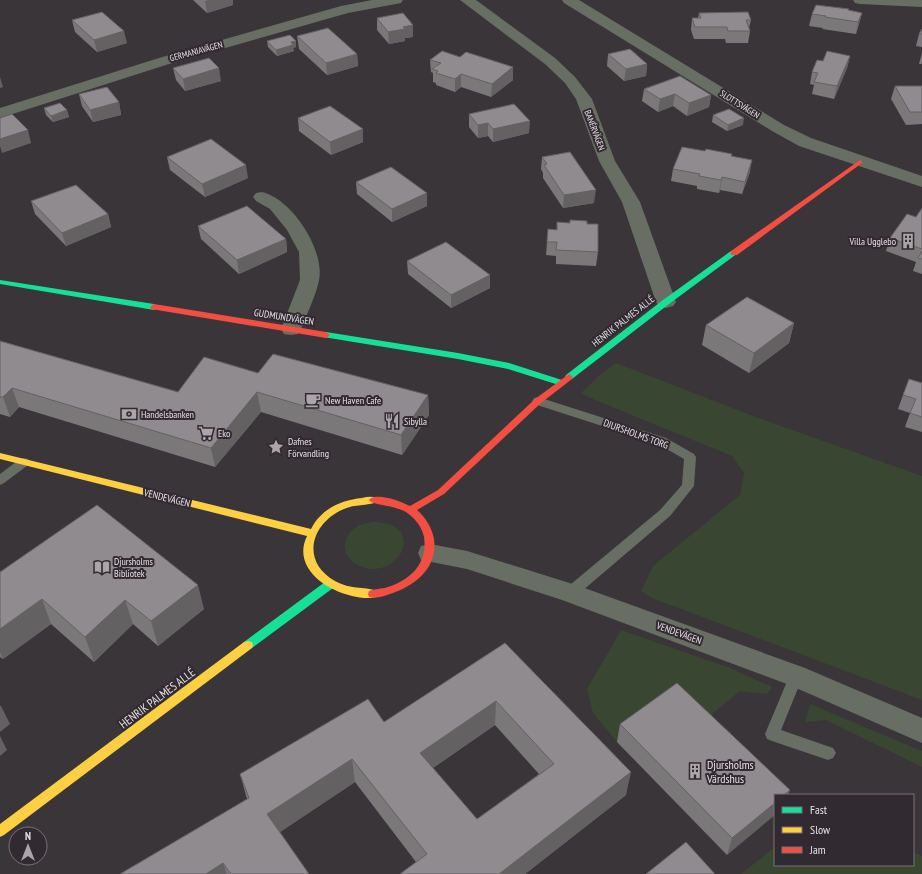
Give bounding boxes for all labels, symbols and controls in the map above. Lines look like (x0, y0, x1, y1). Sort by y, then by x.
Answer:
street label: GERMANIAVÄGEN (168, 39, 224, 63)
street label: SLOTTSVÄGEN (718, 87, 762, 121)
street label: BANÉRVÄGEN (582, 108, 608, 152)
building icon: Villa Ugglebo (899, 232, 917, 250)
place label: Villa Ugglebo (848, 235, 896, 248)
street label: HENRIK PALMES ALLÉ (589, 292, 657, 350)
street label: GUDMUNDVÄGEN (253, 306, 315, 328)
cafe icon: New Haven Cafe (304, 391, 322, 409)
place label: New Haven Cafe (325, 394, 381, 407)
bank icon: Handelsbanken (120, 405, 138, 423)
place label: Handelsbanken (141, 408, 194, 421)
restaurant icon: Sibylla (383, 412, 401, 430)
place label: Sibylla (404, 415, 427, 428)
street label: DJURSHOLMS TORG (602, 416, 670, 452)
supermarket icon: Eko (197, 424, 215, 442)
place label: Eko (218, 427, 230, 440)
place label: Dafnes Förvandling (288, 435, 329, 460)
place icon: Dafnes Förvandling (267, 438, 285, 456)
street label: VENDEVÄGEN (142, 486, 191, 510)
place label: Djursholms Bibliotek (114, 555, 153, 580)
library icon: Djursholms Bibliotek (93, 558, 111, 576)
street label: VENDEVÄGEN (654, 618, 703, 647)
street label: HENRIK PALMES ALLÉ (116, 665, 198, 731)
place label: Djursholms Värdshus (706, 757, 754, 786)
building icon: Djursholms Värdshus (686, 762, 704, 780)
legend (774, 794, 914, 866)
text: Fast (810, 802, 828, 817)
text: Slow (810, 822, 831, 837)
north arrow (8, 826, 48, 866)
text: N (25, 829, 31, 843)
text: Jam (809, 842, 826, 857)

